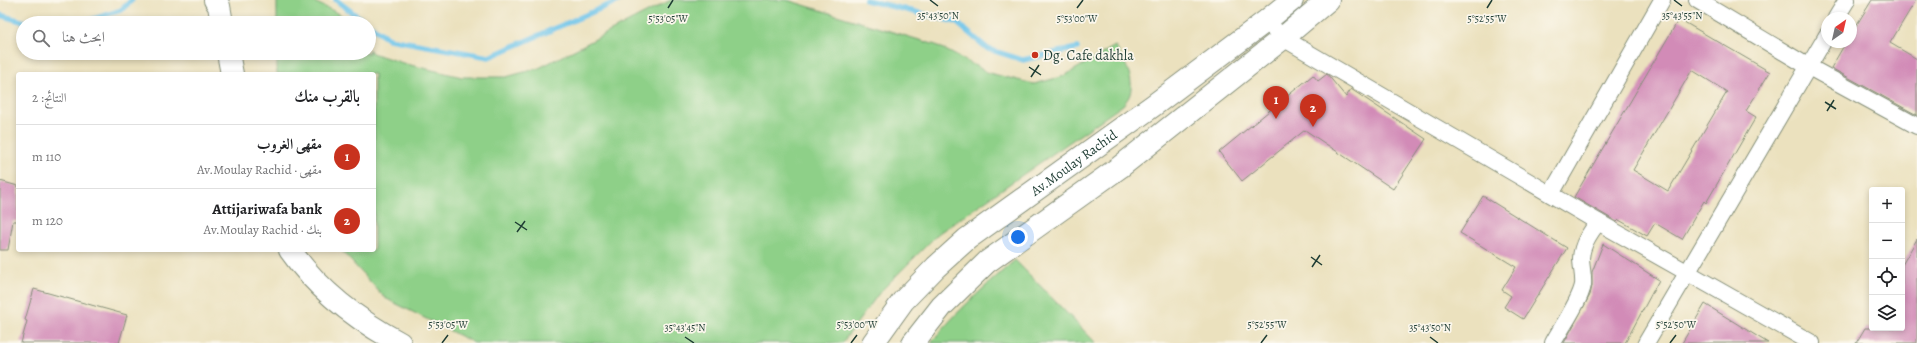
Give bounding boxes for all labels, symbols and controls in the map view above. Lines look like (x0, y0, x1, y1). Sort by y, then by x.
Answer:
text: 35°43'50"N (917, 9, 959, 22)
text: 35°43'55"N (1662, 9, 1702, 22)
text: 5°53'05"W (648, 12, 688, 25)
text: 5°53'00"W (1057, 12, 1098, 25)
text: 5°52'55"W (1467, 12, 1507, 25)
north arrow (1821, 12, 1857, 48)
search box (16, 16, 376, 60)
icon: search (30, 27, 52, 49)
text: ابحث هنا (62, 27, 105, 47)
place label: Dg. Cafe dakhla (1043, 46, 1134, 65)
marker: Dg. Cafe dakhla (1030, 50, 1040, 60)
text: بالقرب منك (294, 85, 360, 108)
pin: 1 (1263, 86, 1289, 119)
text: النتائج: 2 (32, 89, 67, 106)
pin: 2 (1300, 94, 1326, 127)
street label: Av.Moulay Rachid (1026, 125, 1121, 201)
text: مقهى الغروب (257, 134, 322, 154)
text: 110 m (32, 148, 61, 165)
text: 1 (345, 148, 349, 165)
text: مقهى · Av.Moulay Rachid (197, 161, 322, 178)
map controls (1869, 187, 1905, 331)
button: + (1869, 187, 1905, 223)
text: Attijariwafa bank (212, 199, 322, 219)
text: 120 m (32, 212, 63, 229)
text: 2 (344, 212, 350, 229)
text: بنك · Av.Moulay Rachid (204, 221, 322, 238)
button: − (1869, 223, 1905, 259)
your location (1008, 227, 1028, 247)
button: locate (1869, 259, 1905, 295)
button: layers (1869, 295, 1905, 331)
text: 5°53'05"W (428, 318, 468, 331)
text: 5°53'00"W (837, 318, 878, 331)
text: 5°52'55"W (1247, 318, 1287, 331)
text: 5°52'50"W (1656, 318, 1697, 331)
text: 35°43'45"N (665, 321, 705, 334)
text: 35°43'50"N (1409, 321, 1451, 334)

